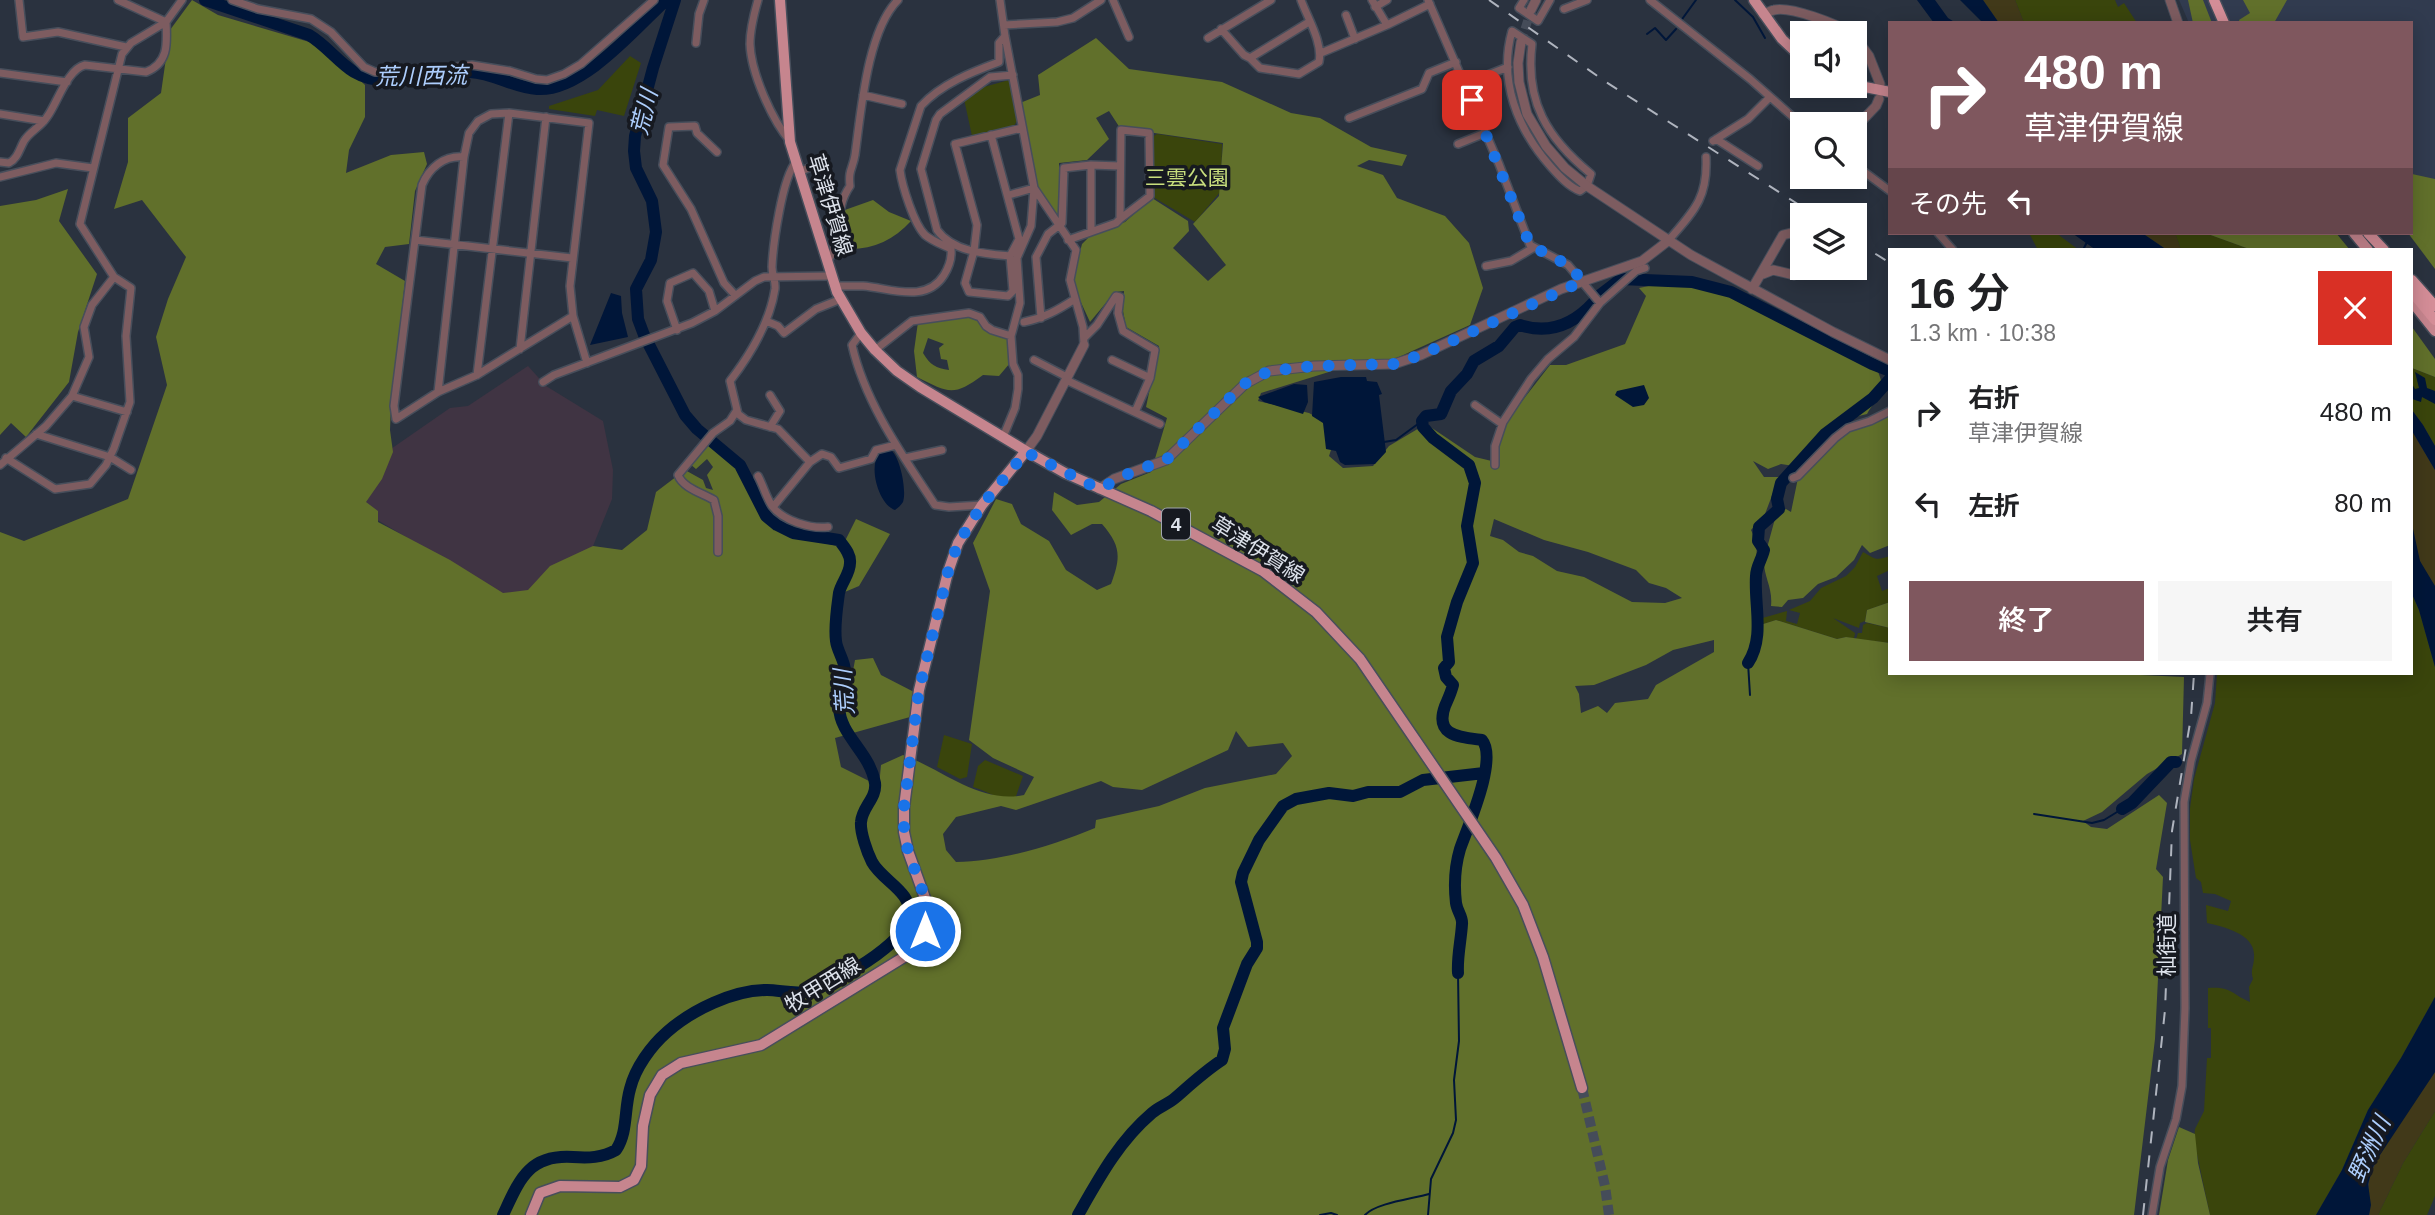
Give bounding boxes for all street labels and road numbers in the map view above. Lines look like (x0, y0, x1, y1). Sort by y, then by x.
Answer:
street label: 草津伊賀線 (804, 151, 857, 258)
road number: 4 (1162, 509, 1190, 540)
street label: 草津伊賀線 (1208, 512, 1309, 587)
street label: 杣街道 (2155, 914, 2178, 977)
street label: 牧甲西線 (781, 953, 864, 1017)

